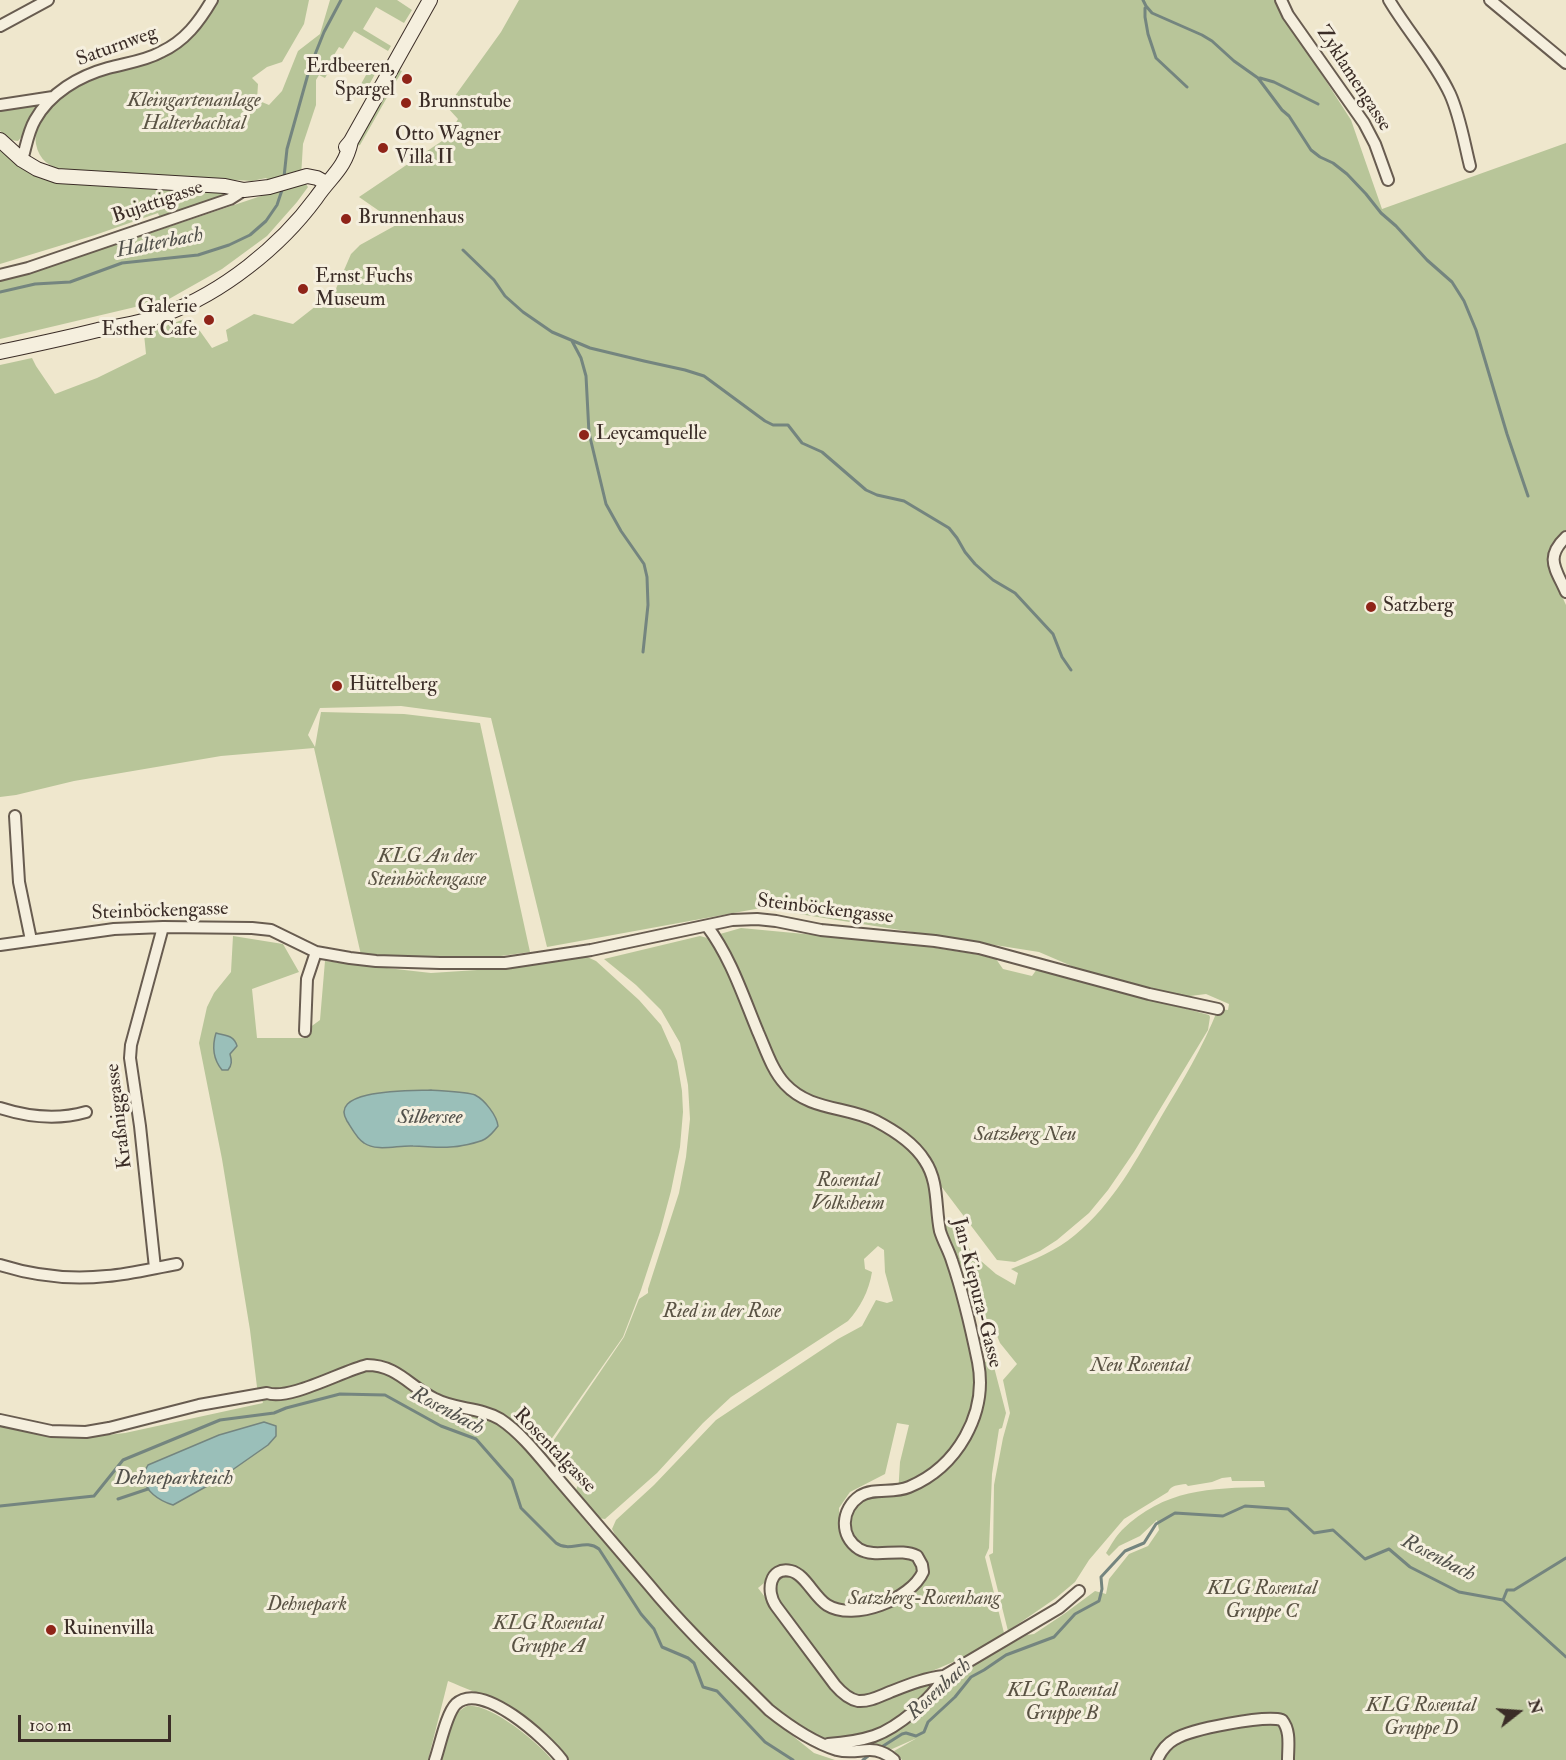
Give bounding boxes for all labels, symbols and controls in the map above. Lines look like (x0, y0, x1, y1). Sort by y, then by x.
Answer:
street label: Saturnweg (73, 21, 161, 73)
street label: Zyklamengasse (1310, 22, 1396, 136)
place label: Erdbeeren, Spargel (306, 56, 395, 103)
marker: Erdbeeren, Spargel (400, 72, 414, 86)
park label: Kleingartenanlage Halterbachtal (127, 90, 261, 137)
place label: Brunnstube (418, 91, 511, 115)
marker: Brunnstube (399, 96, 413, 110)
place label: Otto Wagner Villa II (395, 124, 501, 171)
marker: Otto Wagner Villa II (376, 141, 390, 155)
street label: Bujattigasse (109, 176, 207, 230)
place label: Brunnenhaus (358, 207, 464, 231)
marker: Brunnenhaus (339, 212, 353, 226)
water label: Halterbach (115, 223, 205, 265)
place label: Ernst Fuchs Museum (315, 266, 413, 313)
marker: Ernst Fuchs Museum (296, 282, 310, 296)
place label: Galerie Esther Cafe (101, 296, 197, 343)
marker: Galerie Esther Cafe (202, 313, 216, 327)
place label: Leycamquelle (596, 423, 707, 447)
marker: Leycamquelle (577, 428, 591, 442)
place label: Satzberg (1383, 595, 1454, 619)
marker: Satzberg (1364, 600, 1378, 614)
place label: Hüttelberg (349, 674, 437, 698)
marker: Hüttelberg (330, 679, 344, 693)
park label: KLG An der Steinböckengasse (368, 846, 486, 893)
street label: Steinböckengasse (755, 890, 895, 930)
street label: Steinböckengasse (91, 898, 229, 926)
street label: Kraßniggasse (102, 1062, 138, 1170)
water label: Silbersee (398, 1105, 462, 1131)
park label: Satzberg Neu (974, 1124, 1076, 1148)
park label: Rosental Volksheim (811, 1170, 885, 1217)
street label: Jan-Kiepura-Gasse (946, 1215, 1006, 1371)
park label: Ried in der Rose (663, 1301, 781, 1325)
park label: Neu Rosental (1090, 1355, 1190, 1379)
water label: Rosenbach (406, 1382, 488, 1442)
street label: Rosentalgasse (507, 1403, 601, 1499)
water label: Dehneparkteich (115, 1466, 233, 1492)
water label: Rosenbach (1397, 1530, 1479, 1588)
park label: KLG Rosental Gruppe C (1207, 1578, 1317, 1625)
park label: Satzberg-Rosenhang (848, 1588, 1000, 1612)
park label: Dehnepark (267, 1594, 347, 1618)
park label: KLG Rosental Gruppe A (493, 1613, 603, 1660)
place label: Ruinenvilla (63, 1618, 154, 1642)
marker: Ruinenvilla (44, 1623, 58, 1637)
water label: Rosenbach (902, 1654, 978, 1726)
park label: KLG Rosental Gruppe B (1007, 1680, 1117, 1727)
north arrow (1488, 1682, 1548, 1742)
park label: KLG Rosental Gruppe D (1366, 1695, 1476, 1742)
text: N (1524, 1697, 1547, 1717)
scale bar (21, 1703, 174, 1741)
text: 100 m (29, 1714, 72, 1737)

